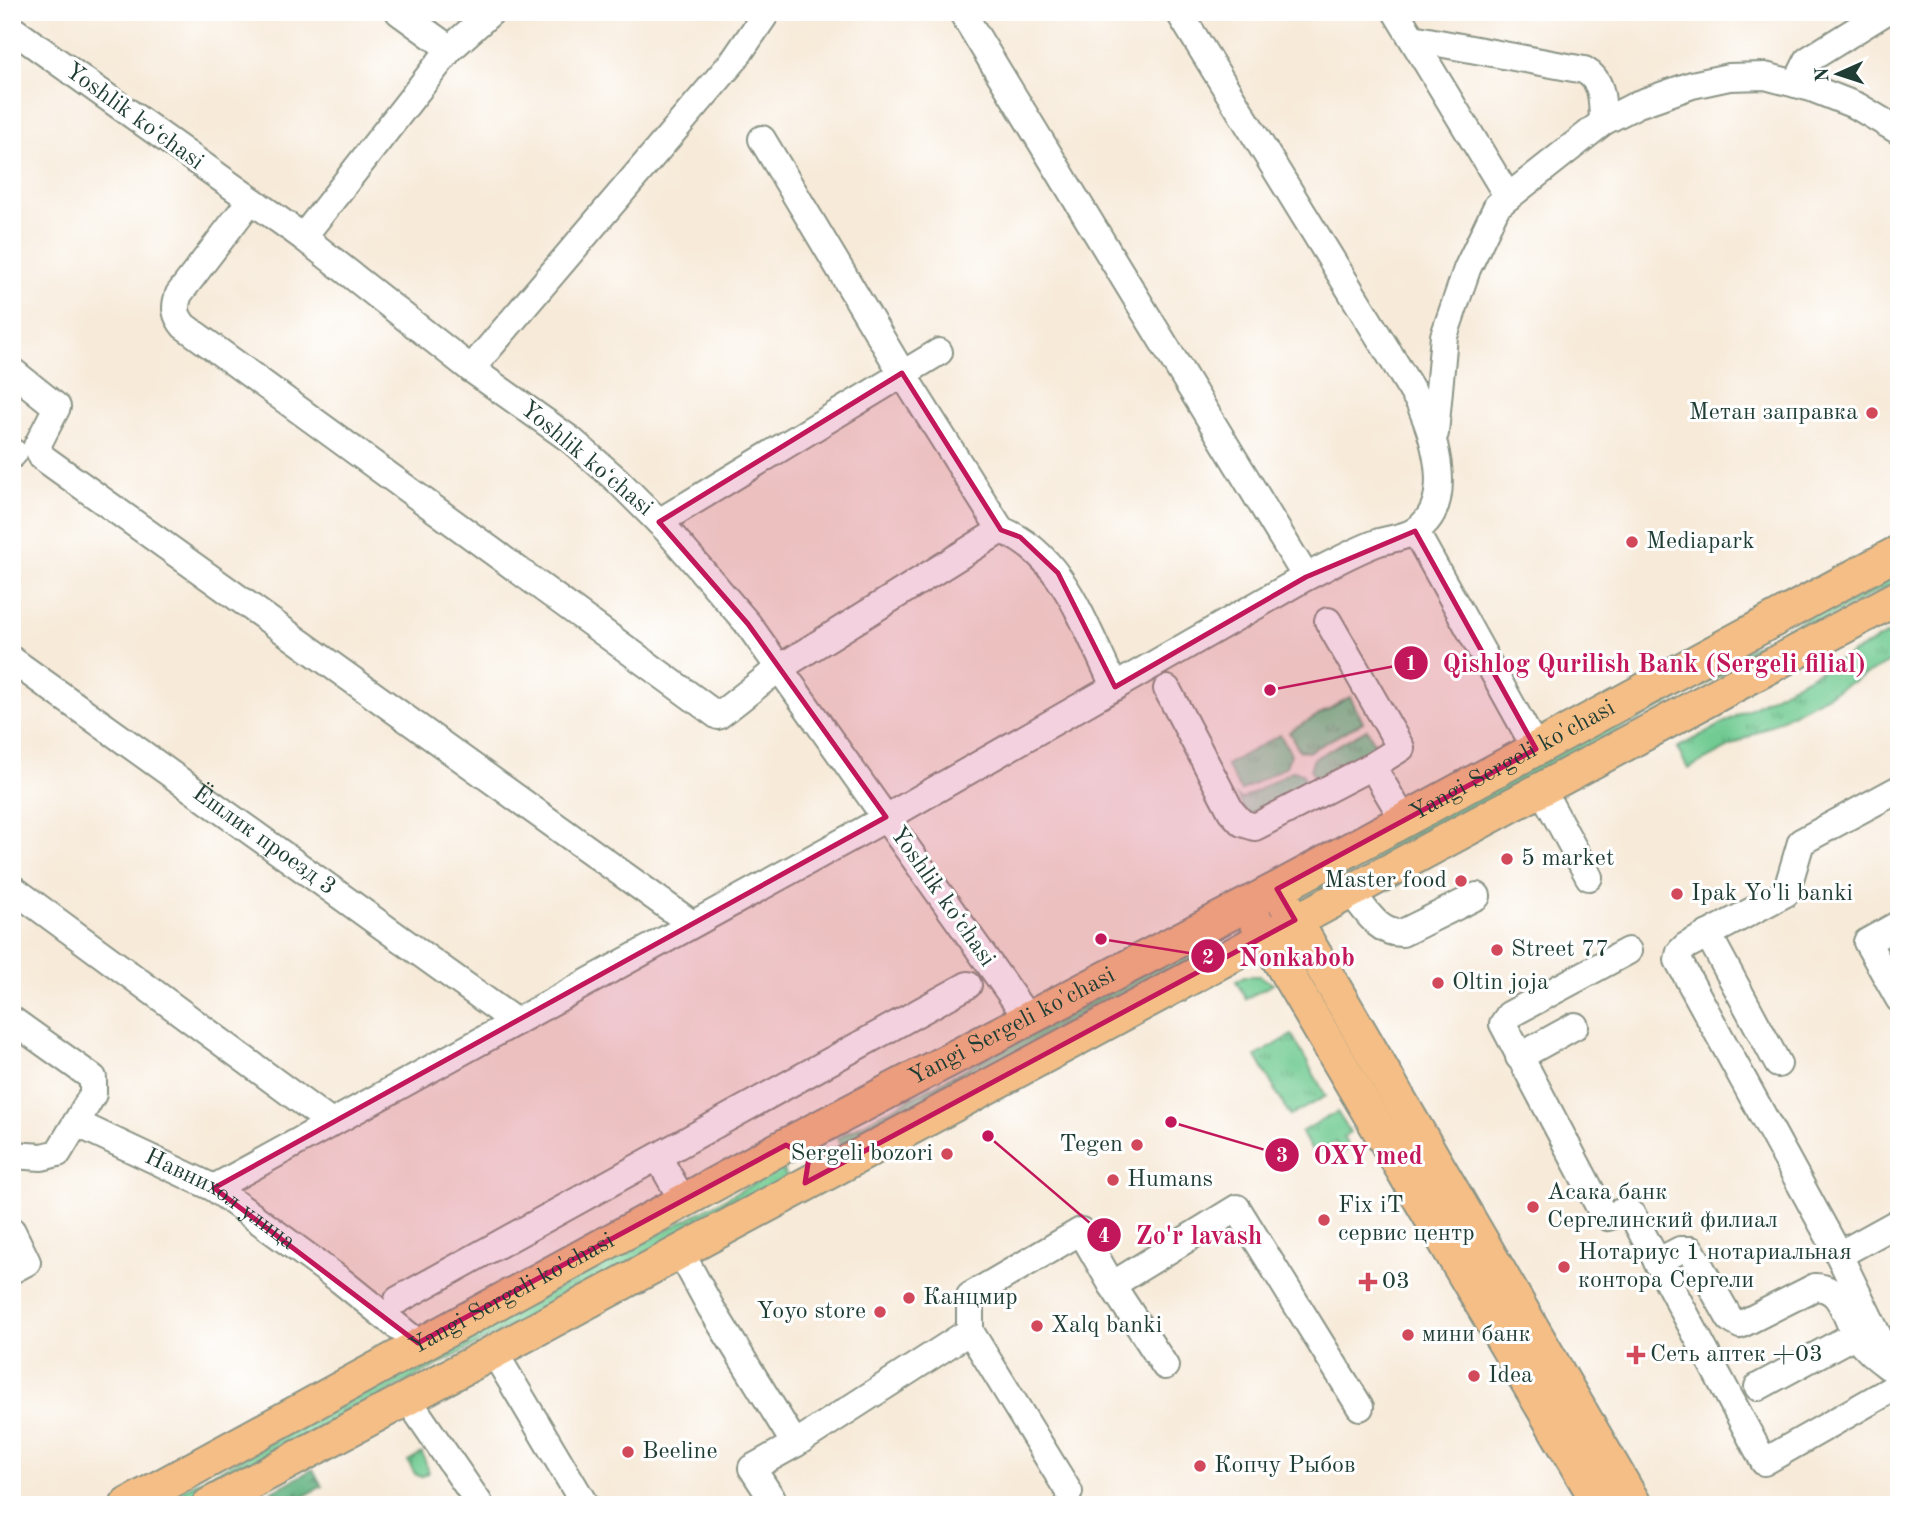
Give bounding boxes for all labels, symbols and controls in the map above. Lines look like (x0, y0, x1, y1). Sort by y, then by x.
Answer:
north arrow (1802, 38, 1872, 108)
street label: Yoshlik koʻchasi (60, 59, 208, 175)
text: N (1814, 67, 1833, 83)
street label: Yoshlik koʻchasi (515, 397, 657, 521)
place label: Метан заправка (1689, 401, 1858, 425)
marker: Метан заправка (1864, 405, 1880, 421)
place label: Mediapark (1646, 530, 1755, 554)
marker: Mediapark (1624, 534, 1640, 550)
callout: Qishlog Qurilish Bank (Sergeli filial) (1394, 640, 1880, 687)
text: Qishlog Qurilish Bank (Sergeli filial) (1442, 652, 1866, 678)
text: 1 (1405, 654, 1417, 675)
street label: Yangi Sergeli ko'chasi (1407, 696, 1619, 826)
street label: Ёшлик проезд 3 (188, 779, 340, 900)
street label: Yoshlik koʻchasi (885, 823, 999, 971)
place label: 5 market (1521, 847, 1614, 871)
marker: 5 market (1499, 851, 1515, 867)
place label: Master food (1324, 869, 1447, 893)
marker: Master food (1453, 873, 1469, 889)
place label: Ipak Yo'li banki (1691, 882, 1853, 906)
marker: Ipak Yo'li banki (1669, 886, 1685, 902)
callout: Nonkabob (1190, 933, 1369, 980)
place label: Street 77 (1511, 938, 1609, 962)
marker: Street 77 (1489, 942, 1505, 958)
text: Nonkabob (1239, 946, 1355, 972)
text: 2 (1202, 948, 1214, 969)
street label: Yangi Sergeli ko'chasi (905, 964, 1119, 1091)
place label: Oltin joja (1452, 971, 1549, 995)
marker: Oltin joja (1430, 975, 1446, 991)
callout: OXY med (1265, 1131, 1437, 1178)
place label: Tegen (1059, 1133, 1123, 1157)
marker: Tegen (1129, 1137, 1145, 1153)
place label: Sergeli bozori (791, 1142, 933, 1166)
text: OXY med (1313, 1144, 1423, 1170)
street label: Навнихол улица (141, 1145, 300, 1255)
marker: Sergeli bozori (939, 1146, 955, 1162)
text: 3 (1276, 1146, 1288, 1167)
place label: Humans (1127, 1168, 1213, 1192)
marker: Humans (1105, 1172, 1121, 1188)
place label: Асака банк Сергелинский филиал (1547, 1181, 1778, 1233)
place label: Fix iT сервис центр (1338, 1194, 1475, 1246)
marker: Асака банк Сергелинский филиал (1525, 1199, 1541, 1215)
callout: Zo'r lavash (1087, 1211, 1276, 1258)
marker: Fix iT сервис центр (1316, 1212, 1332, 1228)
text: Zo'r lavash (1136, 1224, 1262, 1250)
text: 4 (1098, 1226, 1110, 1247)
street label: Yangi Sergeli ko'chasi (406, 1229, 618, 1360)
place label: Нотариус 1 нотариальная контора Сергели (1578, 1241, 1852, 1293)
marker: Нотариус 1 нотариальная контора Сергели (1556, 1259, 1572, 1275)
place label: 03 (1382, 1270, 1410, 1294)
marker: 03 (1360, 1274, 1376, 1290)
place label: Канцмир (923, 1286, 1018, 1310)
marker: Канцмир (901, 1290, 917, 1306)
place label: Yoyo store (757, 1300, 866, 1324)
marker: Yoyo store (872, 1304, 888, 1320)
place label: Xalq banki (1051, 1314, 1162, 1338)
marker: Xalq banki (1029, 1318, 1045, 1334)
place label: мини банк (1422, 1323, 1530, 1347)
marker: мини банк (1400, 1327, 1416, 1343)
place label: Сеть аптек +03 (1650, 1343, 1823, 1367)
marker: Сеть аптек +03 (1628, 1347, 1644, 1363)
place label: Idea (1488, 1364, 1533, 1388)
marker: Idea (1466, 1368, 1482, 1384)
place label: Beeline (642, 1440, 718, 1464)
marker: Beeline (620, 1444, 636, 1460)
place label: Копчу Рыбов (1214, 1454, 1355, 1478)
marker: Копчу Рыбов (1192, 1458, 1208, 1474)

